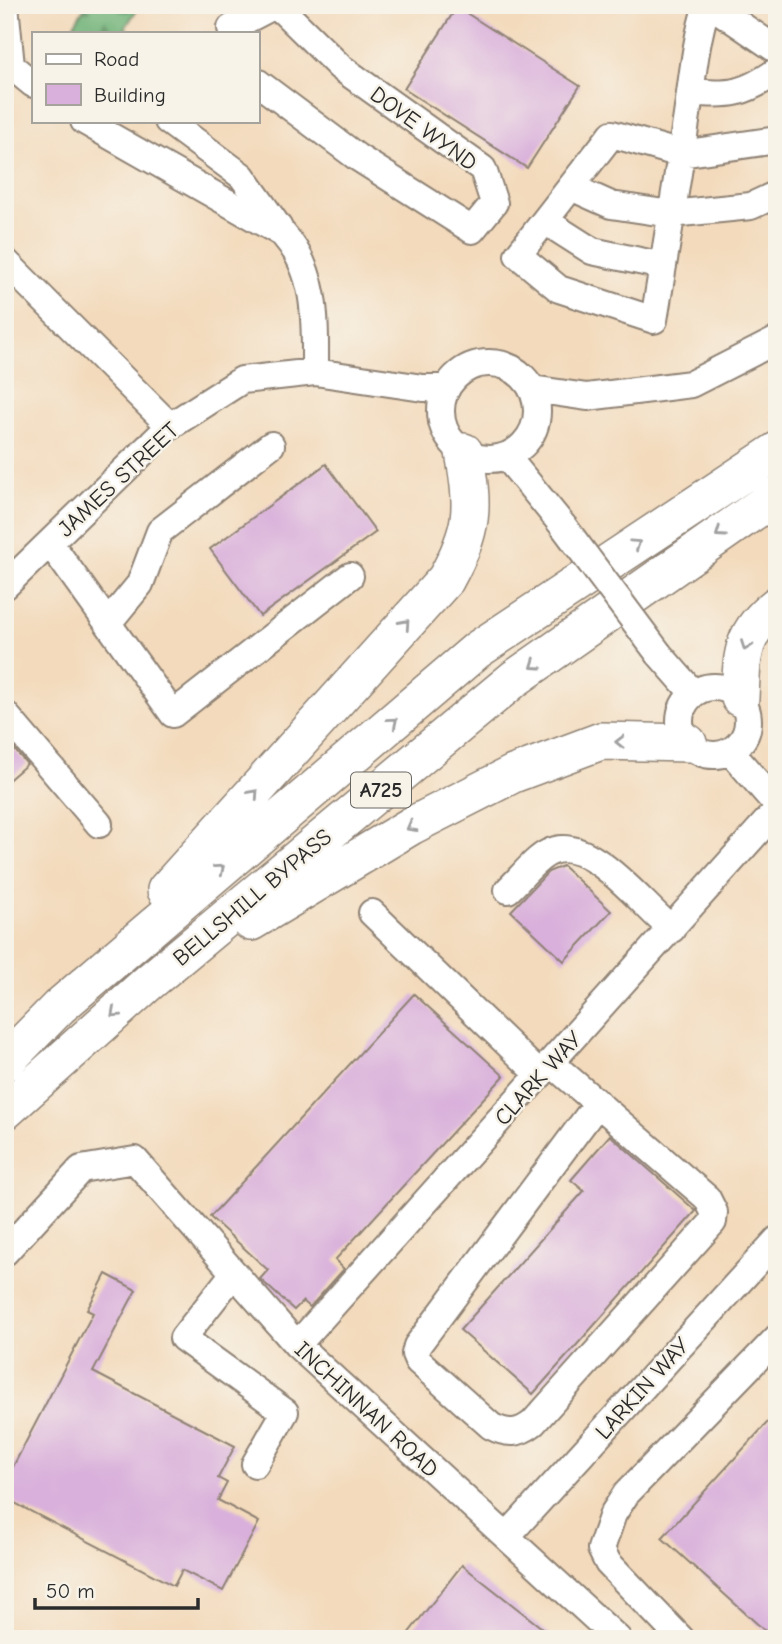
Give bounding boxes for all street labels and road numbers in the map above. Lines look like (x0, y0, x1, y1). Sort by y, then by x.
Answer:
street label: DOVE WYND (365, 80, 483, 176)
street label: JAMES STREET (52, 416, 184, 542)
road number: A725 (351, 772, 411, 808)
street label: BELLSHILL BYPASS (168, 823, 337, 972)
street label: CLARK WAY (489, 1025, 588, 1131)
street label: LARKIN WAY (590, 1332, 695, 1445)
street label: INCHINNAN ROAD (289, 1336, 444, 1483)

